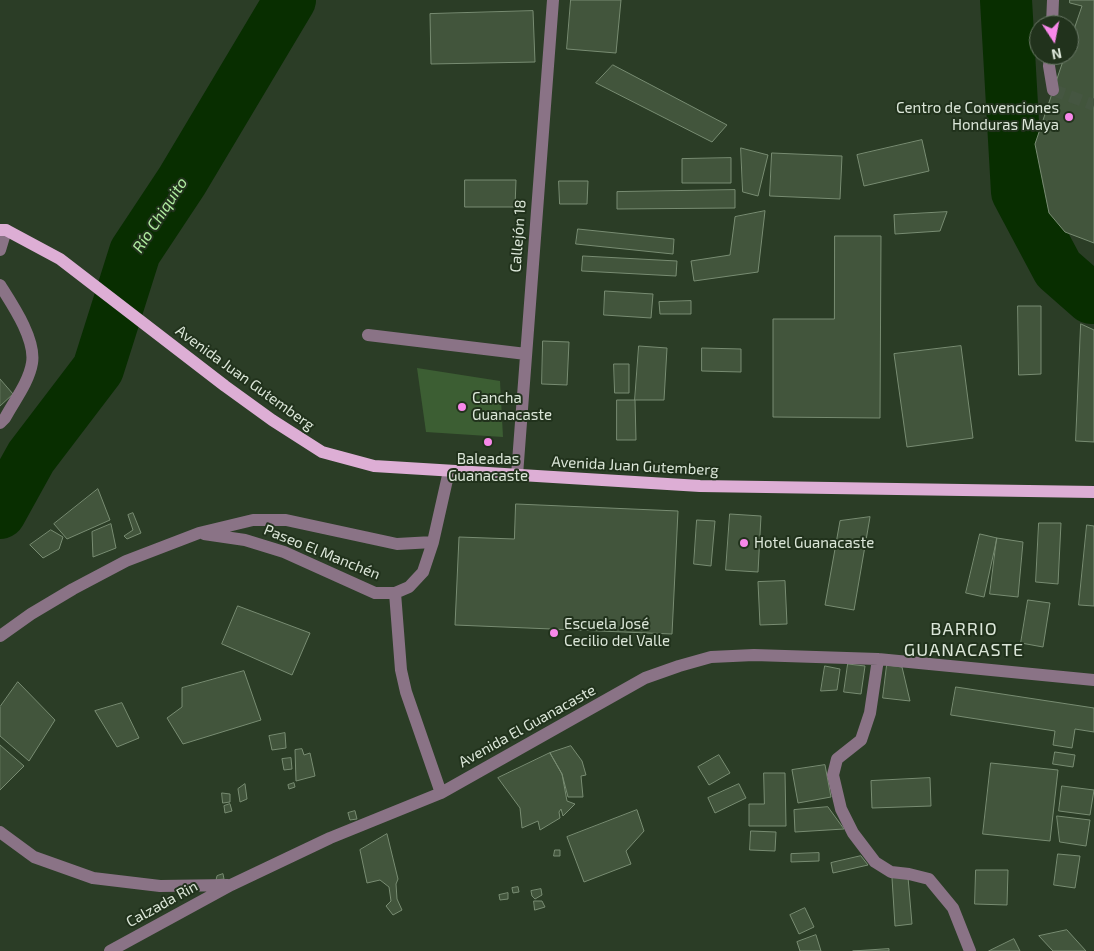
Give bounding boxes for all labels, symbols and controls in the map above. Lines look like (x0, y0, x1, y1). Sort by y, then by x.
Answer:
north arrow (1029, 15, 1079, 65)
text: N (1050, 45, 1063, 64)
place label: Centro de Convenciones Honduras Maya (896, 99, 1059, 134)
marker: Centro de Convenciones Honduras Maya (1063, 111, 1075, 123)
water label: Río Chiquito (129, 174, 191, 256)
street label: Callejón 18 (506, 199, 530, 273)
street label: Avenida Juan Gutemberg (172, 322, 318, 434)
place label: Cancha Guanacaste (472, 389, 552, 424)
marker: Cancha Guanacaste (456, 401, 468, 413)
marker: Baleadas Guanacaste (482, 436, 494, 448)
place label: Baleadas Guanacaste (448, 450, 528, 485)
street label: Avenida Juan Gutemberg (551, 453, 719, 479)
street label: Paseo El Manchén (261, 520, 383, 584)
place label: Hotel Guanacaste (754, 534, 874, 552)
marker: Hotel Guanacaste (738, 537, 750, 549)
place label: Escuela José Cecilio del Valle (564, 615, 670, 650)
district label: BARRIO GUANACASTE (903, 618, 1025, 660)
marker: Escuela José Cecilio del Valle (548, 627, 560, 639)
street label: Avenida El Guanacaste (455, 681, 599, 771)
street label: Calzada Rin (123, 877, 201, 931)

